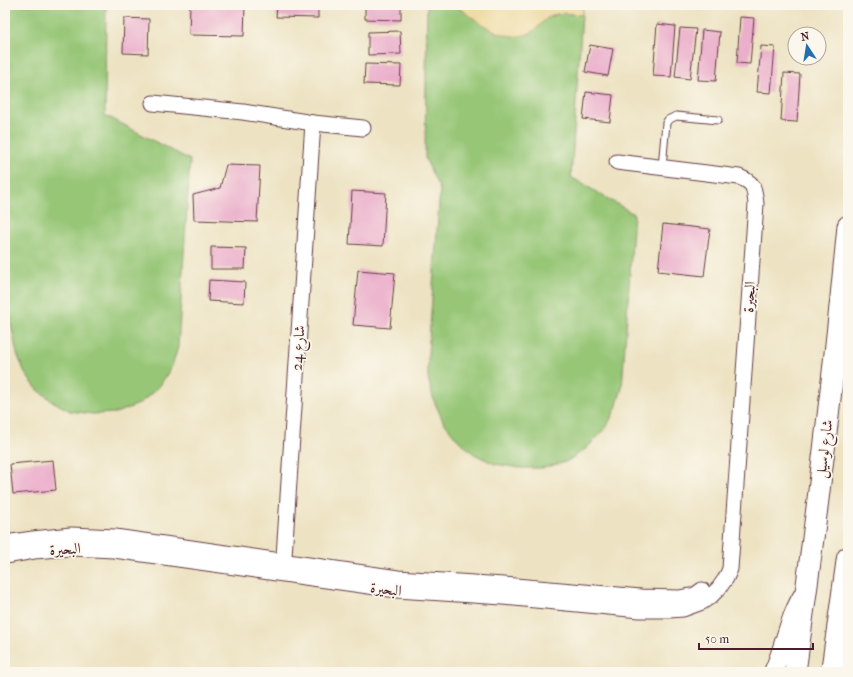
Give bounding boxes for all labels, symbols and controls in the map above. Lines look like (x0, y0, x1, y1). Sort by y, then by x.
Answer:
north arrow (787, 26, 827, 66)
text: N (800, 29, 811, 44)
street label: البحيرة (739, 281, 759, 313)
street label: شارع 24 (287, 325, 313, 372)
street label: شارع لوسيل (811, 419, 840, 480)
street label: البحيرة (49, 539, 81, 559)
street label: البحيرة (369, 578, 403, 600)
scale bar (699, 625, 813, 651)
text: 50 m (705, 632, 729, 646)

